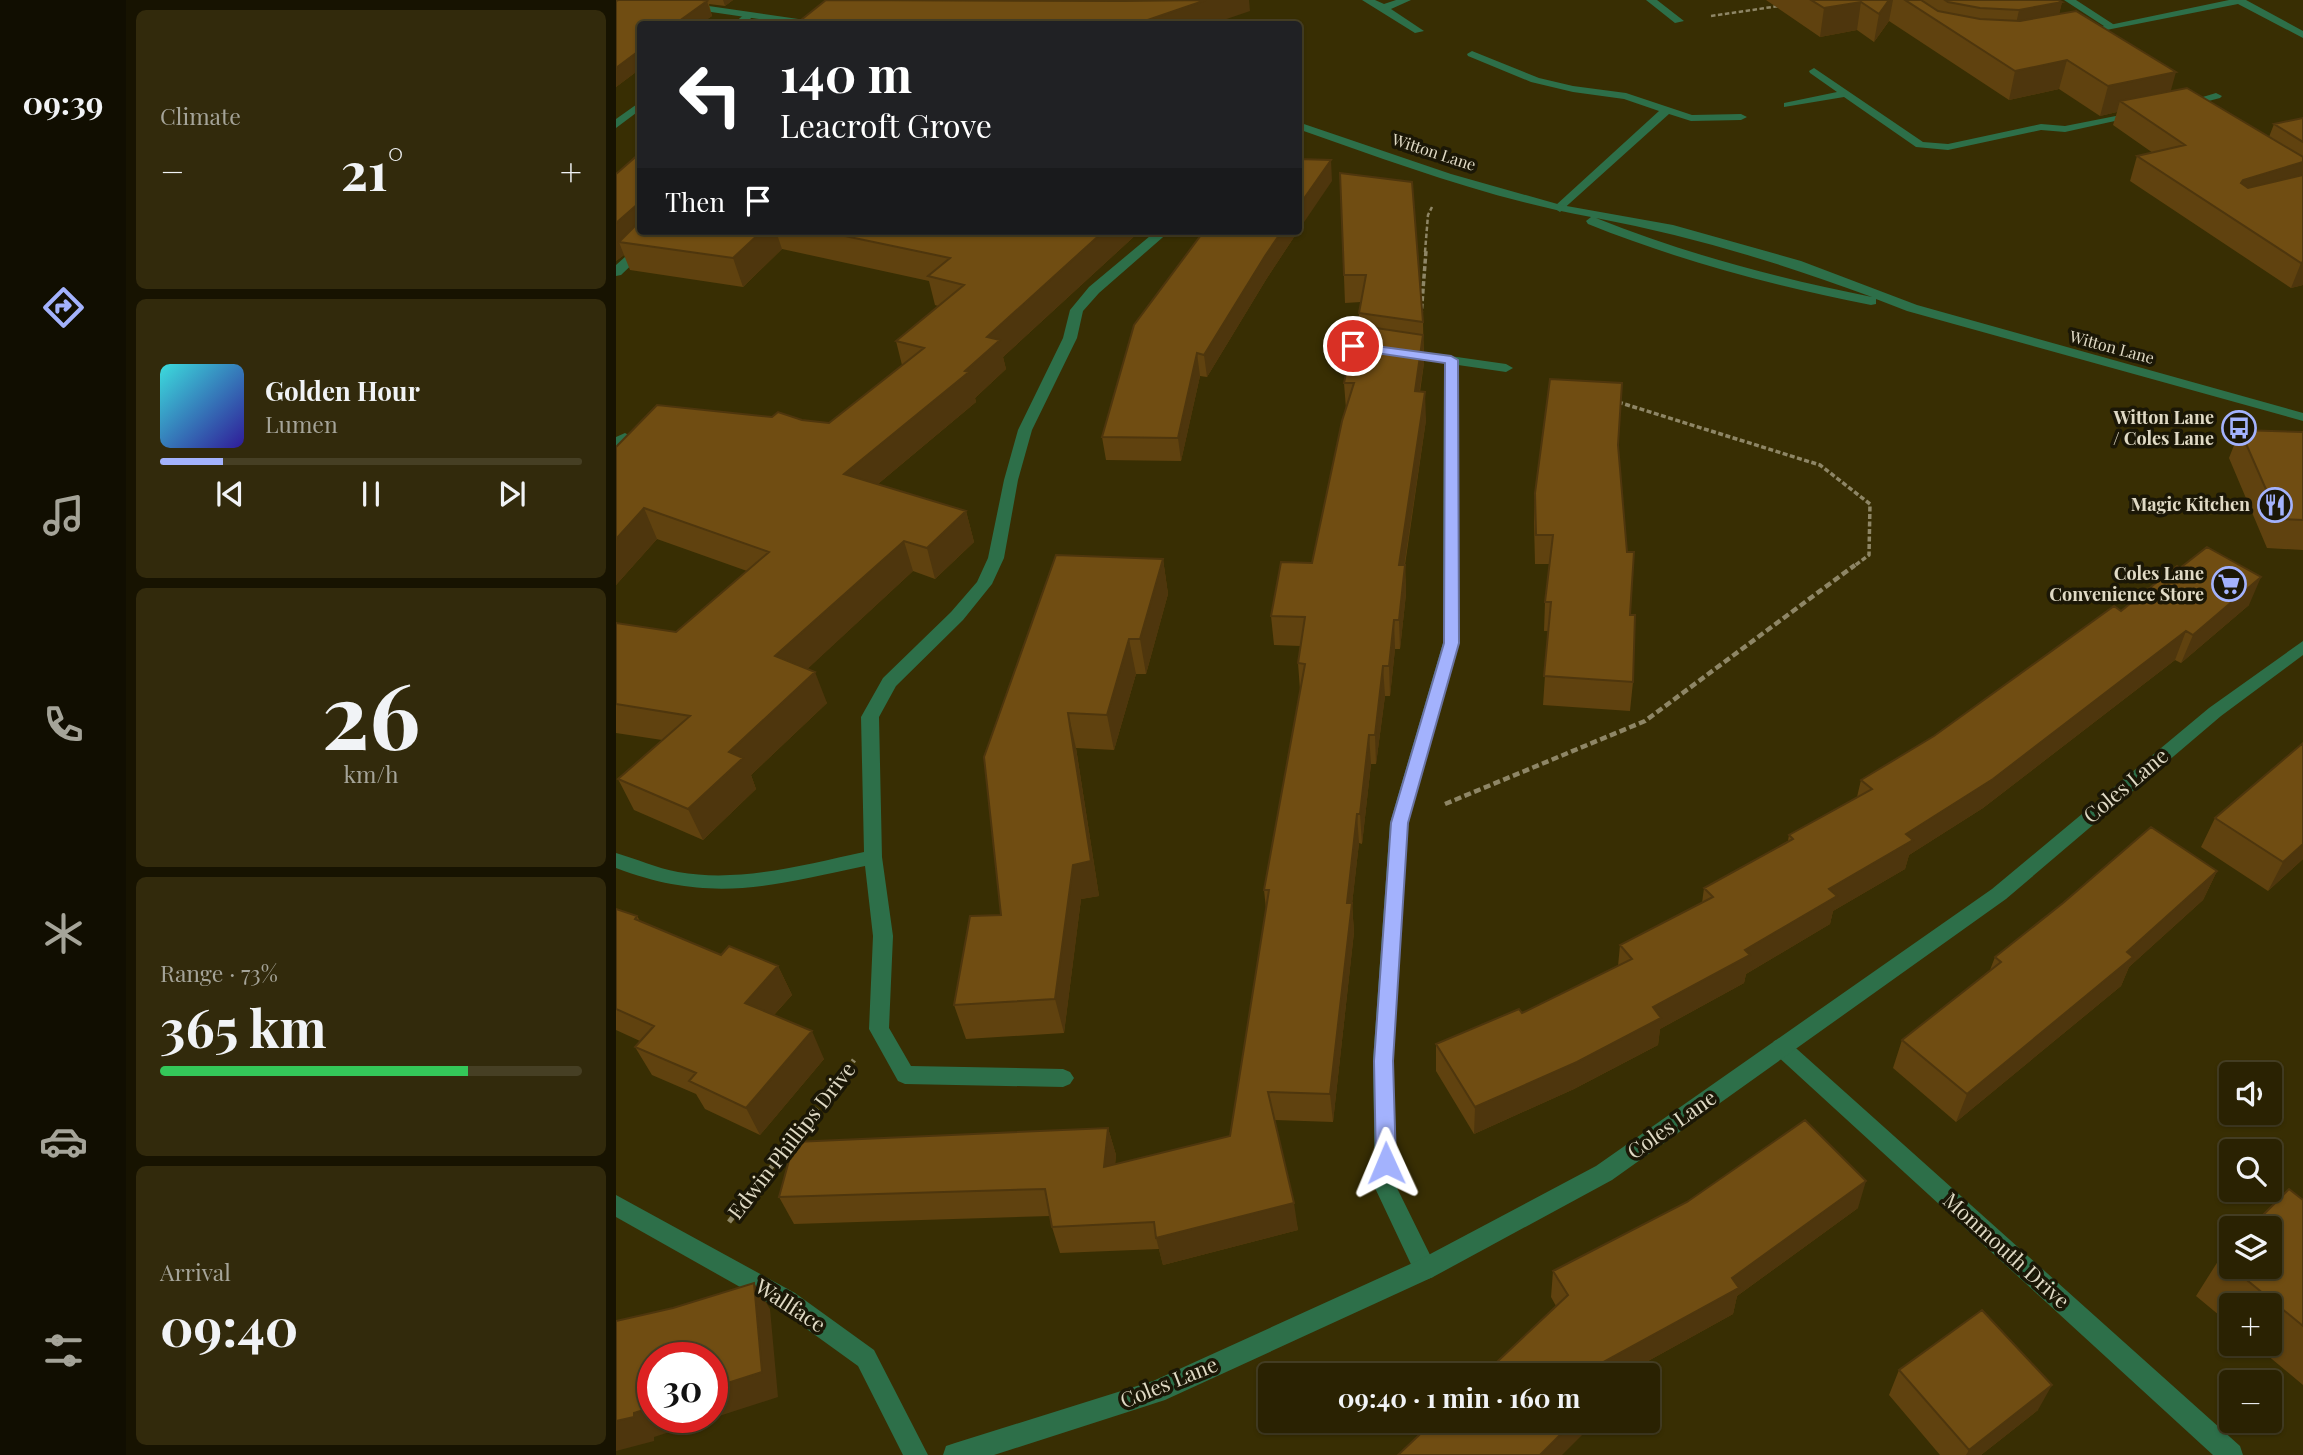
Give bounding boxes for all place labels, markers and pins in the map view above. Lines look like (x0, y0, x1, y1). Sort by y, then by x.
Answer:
pin (1323, 316, 1383, 376)
place label: Witton Lane / Coles Lane (2112, 405, 2214, 450)
bus stop icon: Witton Lane / Coles Lane (2220, 409, 2258, 447)
restaurant icon: Magic Kitchen (2256, 486, 2294, 524)
place label: Magic Kitchen (2131, 492, 2250, 516)
place label: Coles Lane Convenience Store (2049, 561, 2204, 606)
supermarket icon: Coles Lane Convenience Store (2210, 565, 2248, 603)

